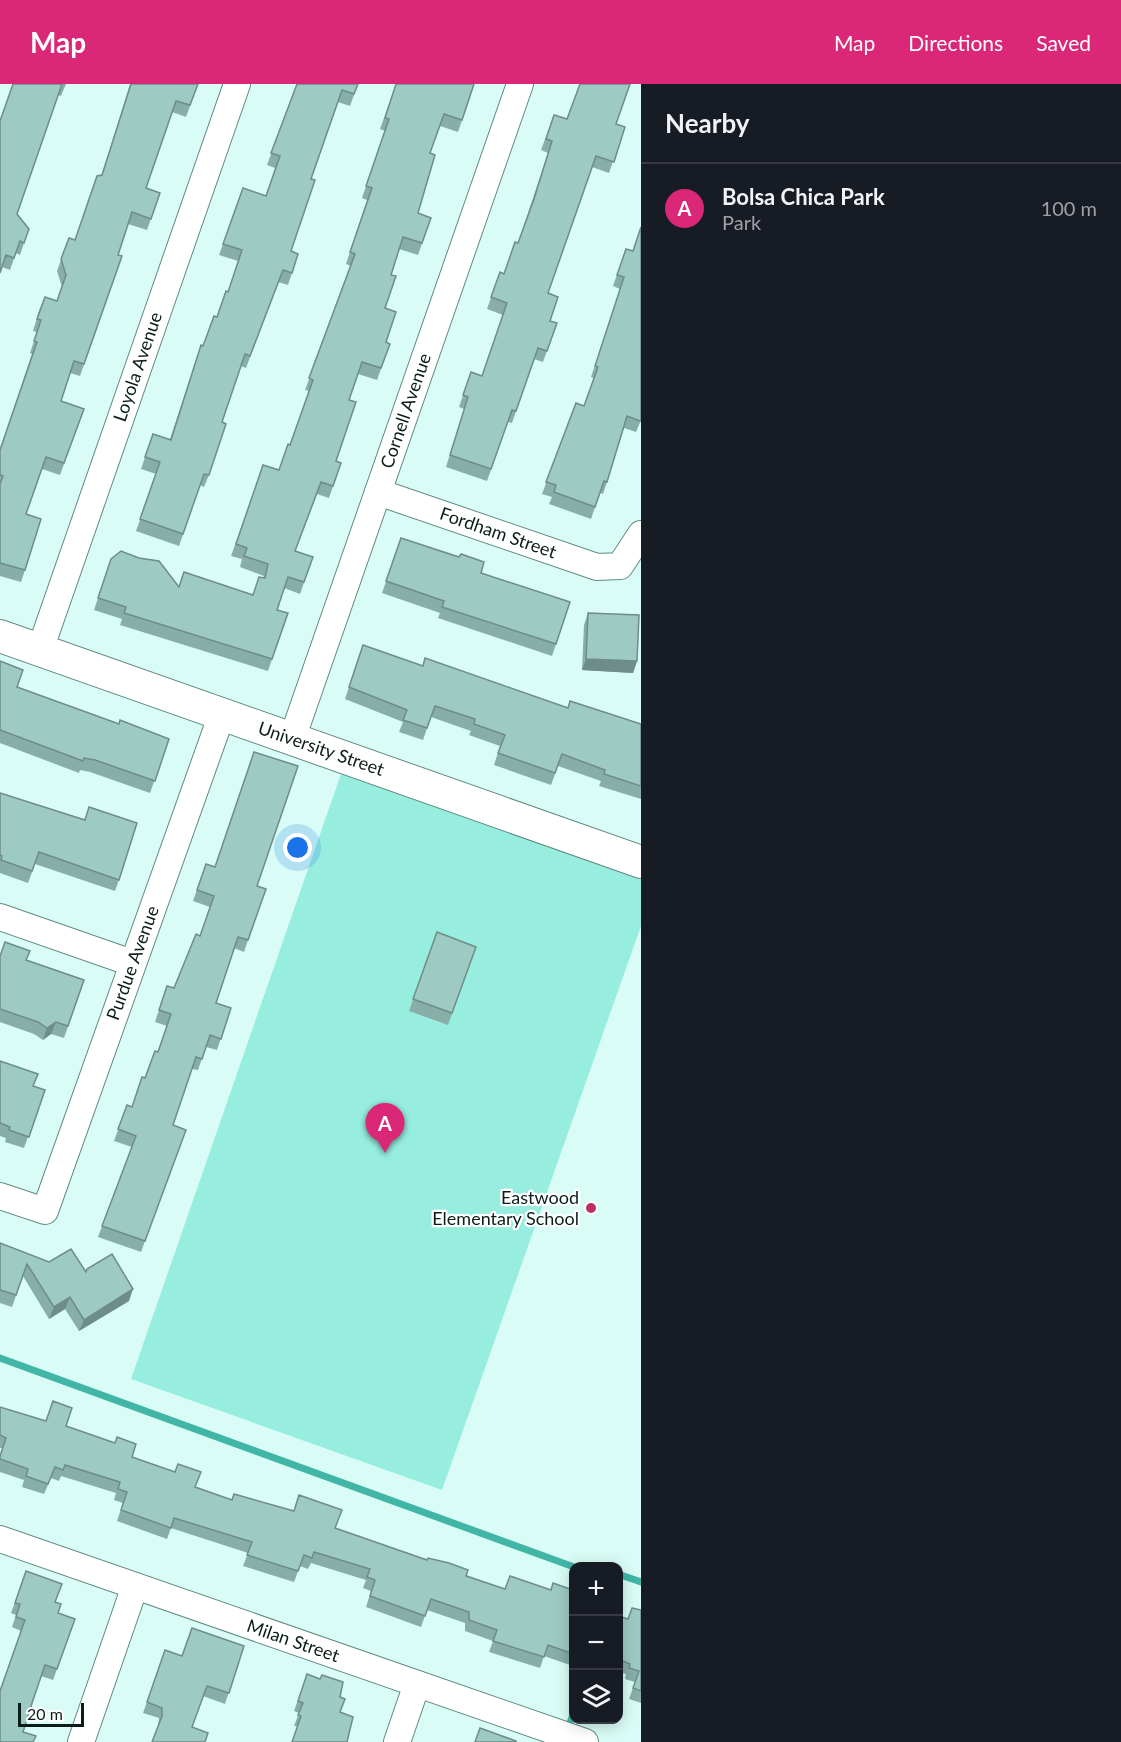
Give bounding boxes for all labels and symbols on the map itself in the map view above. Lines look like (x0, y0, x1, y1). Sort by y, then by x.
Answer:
street label: Loyola Avenue (108, 309, 166, 424)
street label: Cornell Avenue (375, 350, 435, 471)
street label: Fordham Street (437, 502, 560, 562)
street label: University Street (255, 716, 388, 780)
your location (283, 833, 312, 862)
street label: Purdue Avenue (101, 902, 163, 1023)
pin: A (366, 1104, 404, 1153)
place label: Eastwood Elementary School (432, 1186, 579, 1229)
marker: Eastwood Elementary School (584, 1201, 598, 1215)
street label: Milan Street (244, 1614, 343, 1666)
scale bar (18, 1700, 84, 1728)

